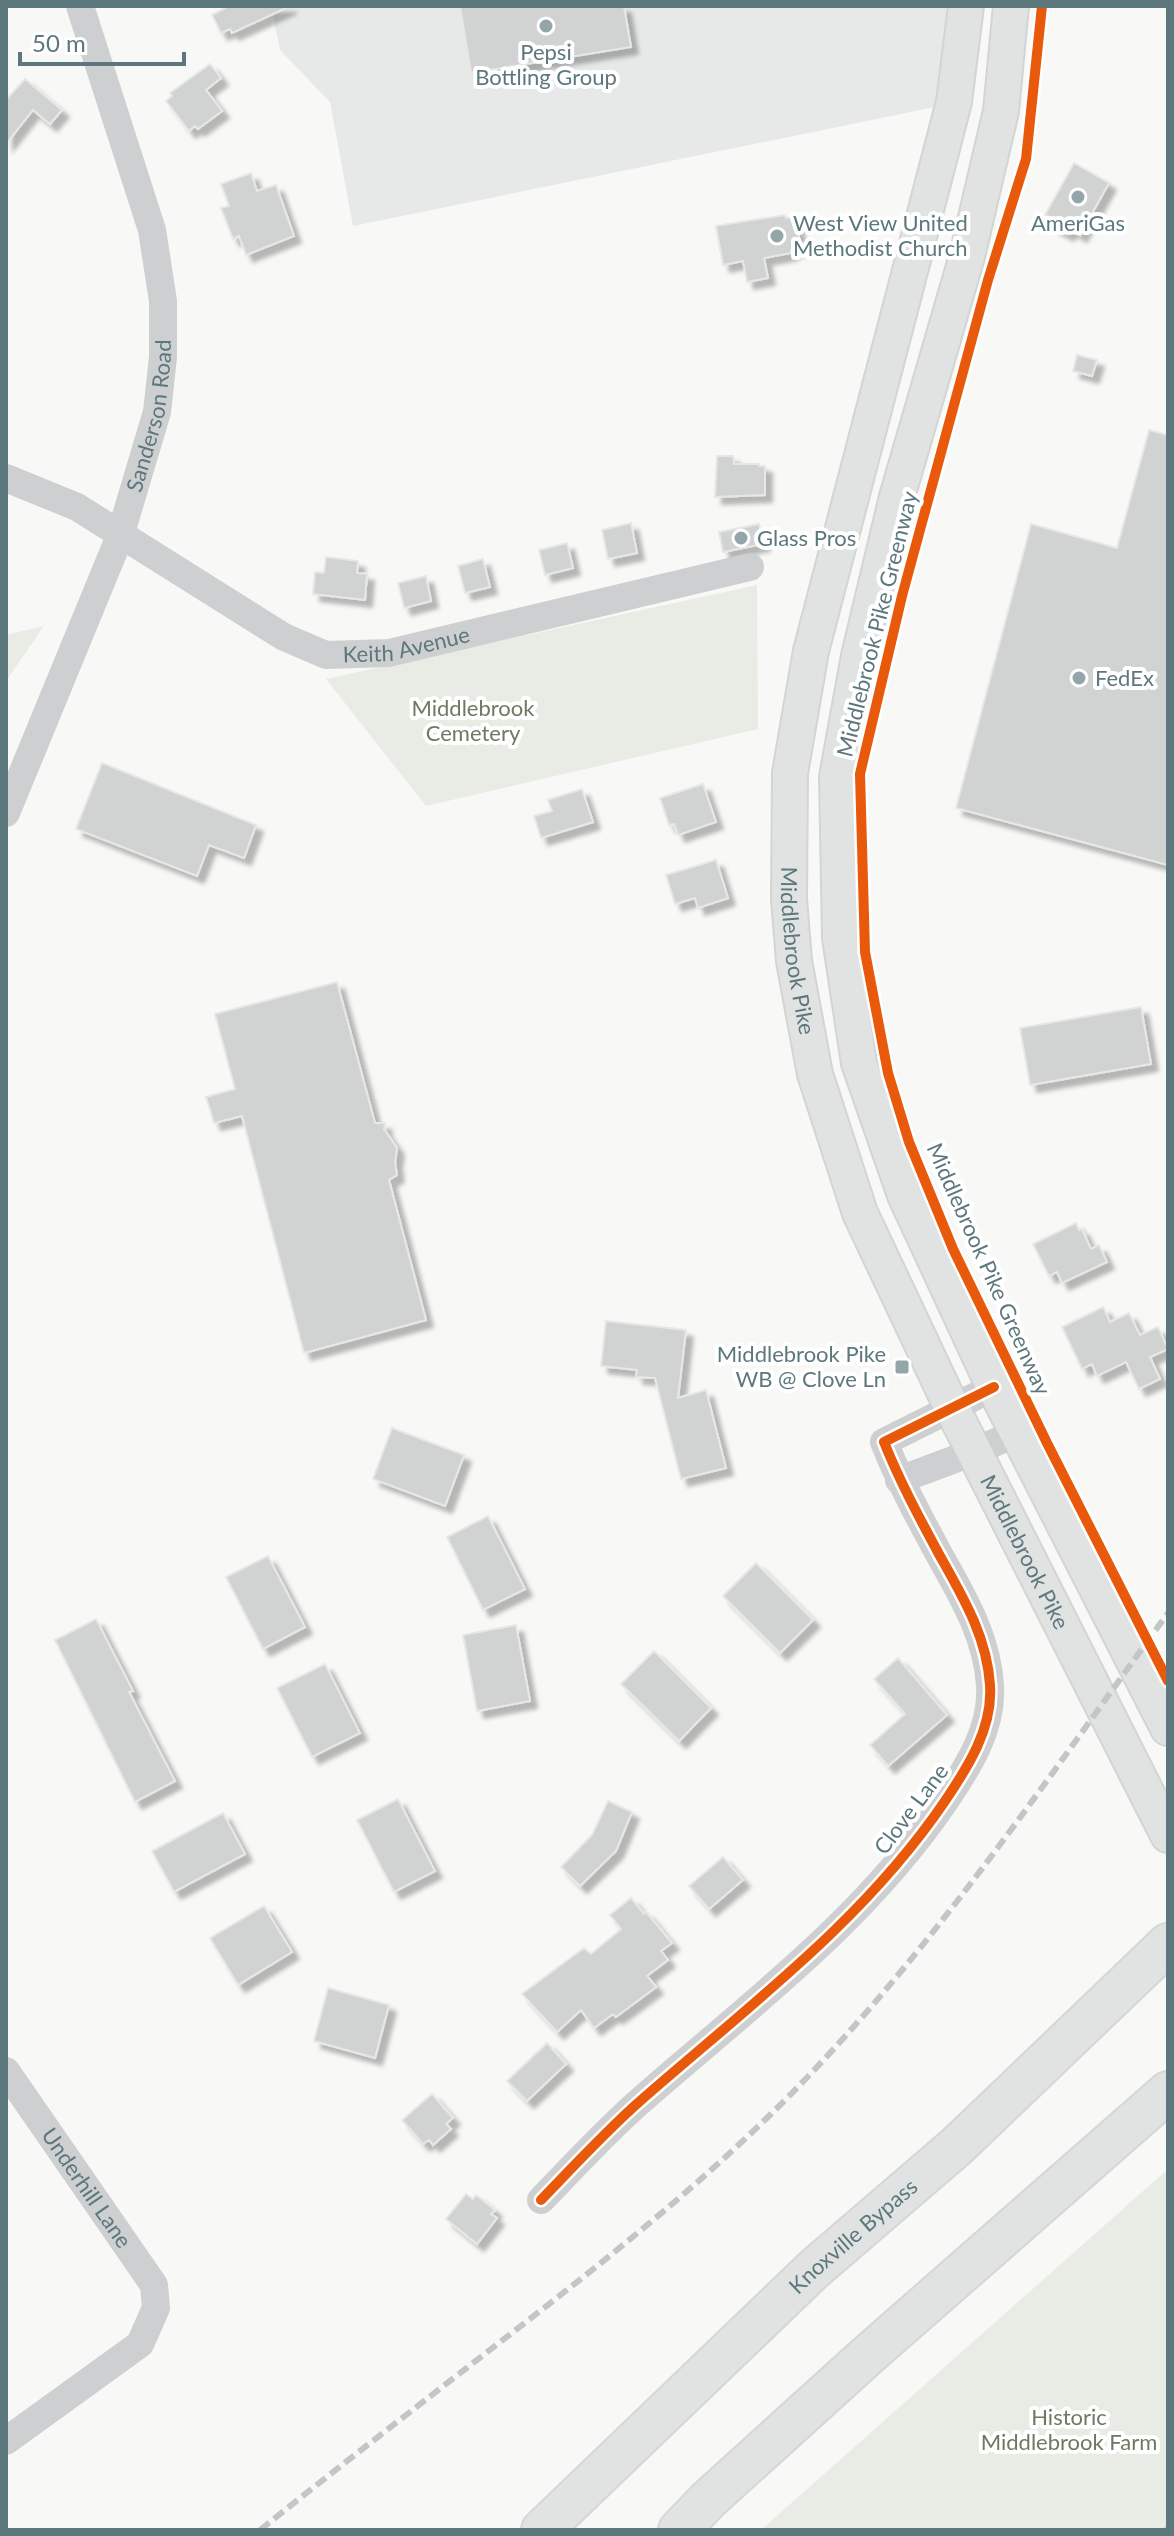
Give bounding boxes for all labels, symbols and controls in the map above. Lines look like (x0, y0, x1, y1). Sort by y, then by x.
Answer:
scale bar (20, 16, 184, 66)
marker: Pepsi Bottling Group (537, 17, 555, 35)
text: 50 m (32, 28, 86, 57)
place label: Pepsi Bottling Group (475, 38, 617, 90)
marker: AmeriGas (1069, 188, 1087, 206)
place label: West View United Methodist Church (793, 209, 968, 261)
place label: AmeriGas (1031, 209, 1125, 236)
marker: West View United Methodist Church (768, 227, 786, 245)
street label: Sanderson Road (120, 339, 176, 495)
street label: Middlebrook Pike Greenway (830, 488, 923, 760)
place label: Glass Pros (757, 524, 856, 551)
marker: Glass Pros (732, 529, 750, 547)
street label: Keith Avenue (342, 620, 472, 667)
place label: FedEx (1095, 664, 1154, 691)
marker: FedEx (1070, 669, 1088, 687)
park label: Middlebrook Cemetery (412, 694, 535, 746)
street label: Middlebrook Pike (776, 866, 821, 1037)
street label: Middlebrook Pike Greenway (922, 1139, 1058, 1400)
place label: Middlebrook Pike WB @ Clove Ln (717, 1340, 886, 1392)
marker: Middlebrook Pike WB @ Clove Ln (893, 1358, 911, 1376)
street label: Middlebrook Pike (975, 1470, 1076, 1633)
street label: Clove Lane (868, 1758, 953, 1859)
street label: Underhill Lane (36, 2122, 138, 2253)
street label: Knoxville Bypass (783, 2172, 922, 2299)
park label: Historic Middlebrook Farm (981, 2403, 1157, 2455)

